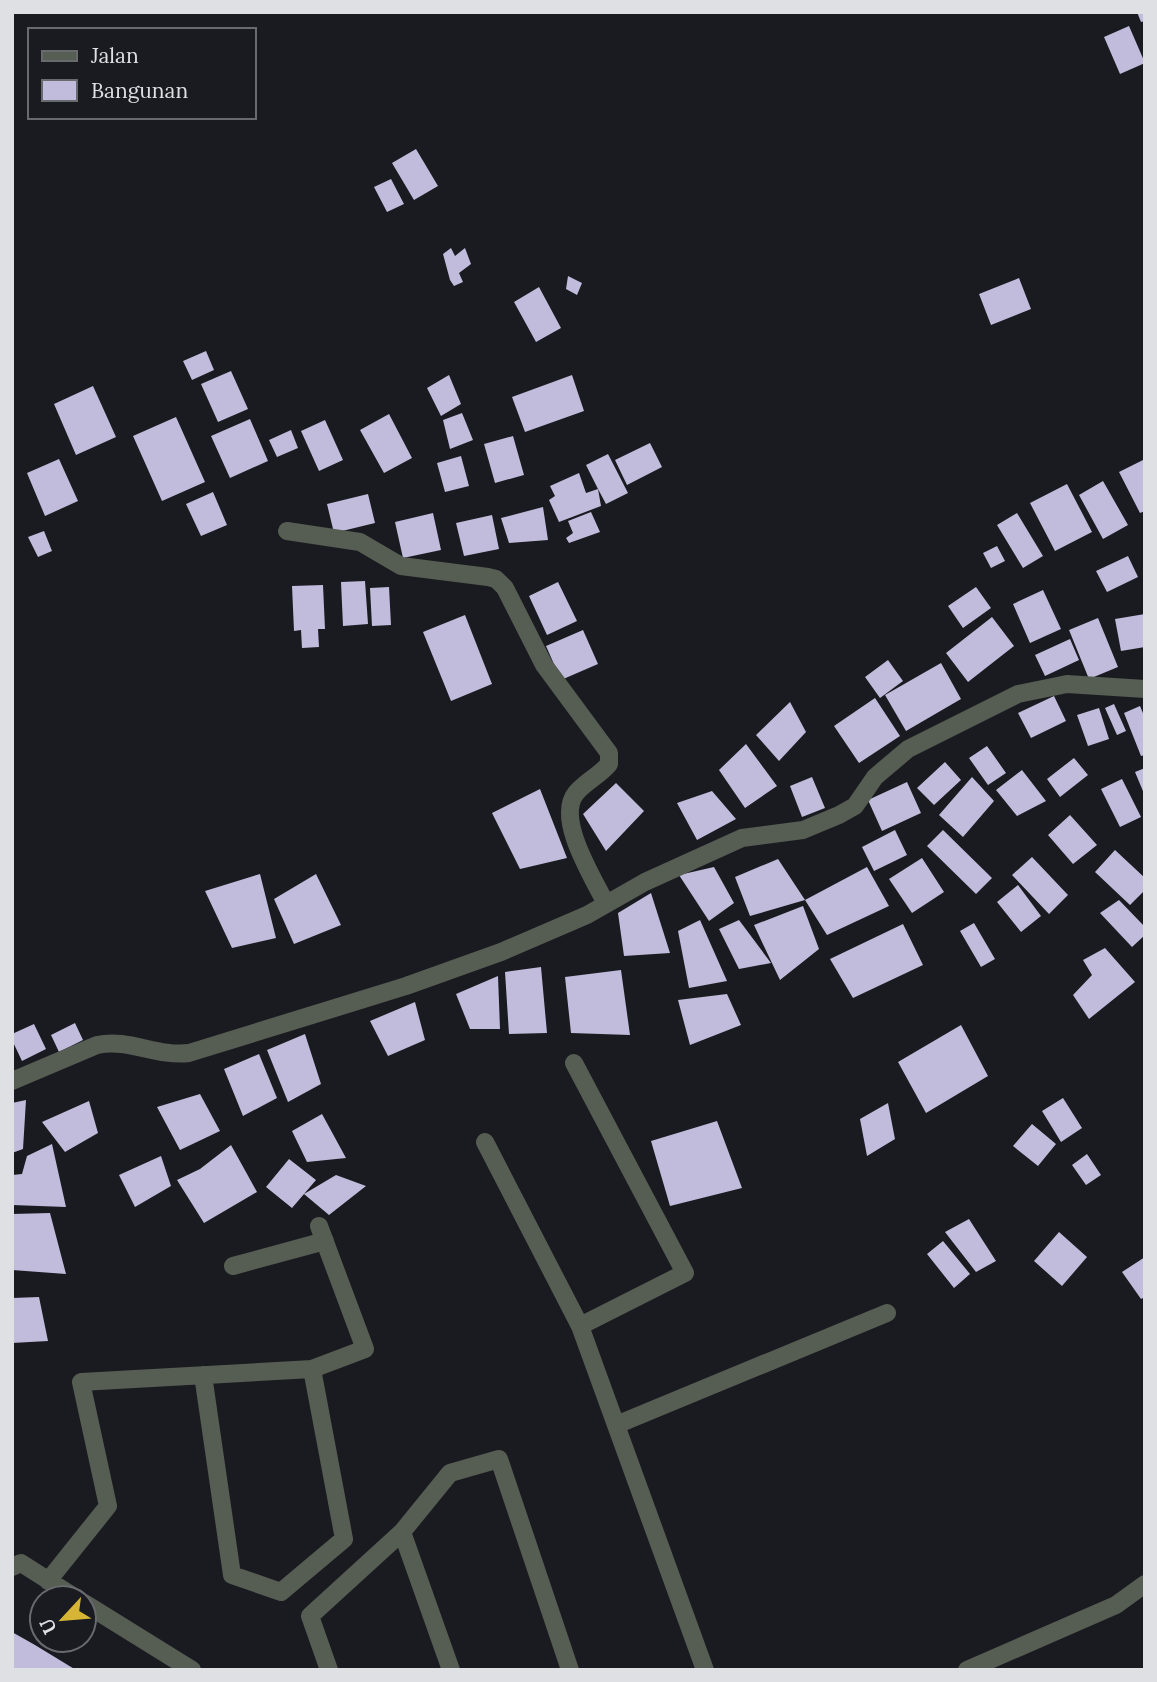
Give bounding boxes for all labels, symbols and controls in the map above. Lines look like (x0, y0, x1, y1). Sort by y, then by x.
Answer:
legend (28, 28, 256, 119)
text: Jalan (90, 42, 139, 69)
text: Bangunan (91, 77, 188, 104)
north arrow (28, 1584, 98, 1654)
text: U (34, 1615, 62, 1638)

